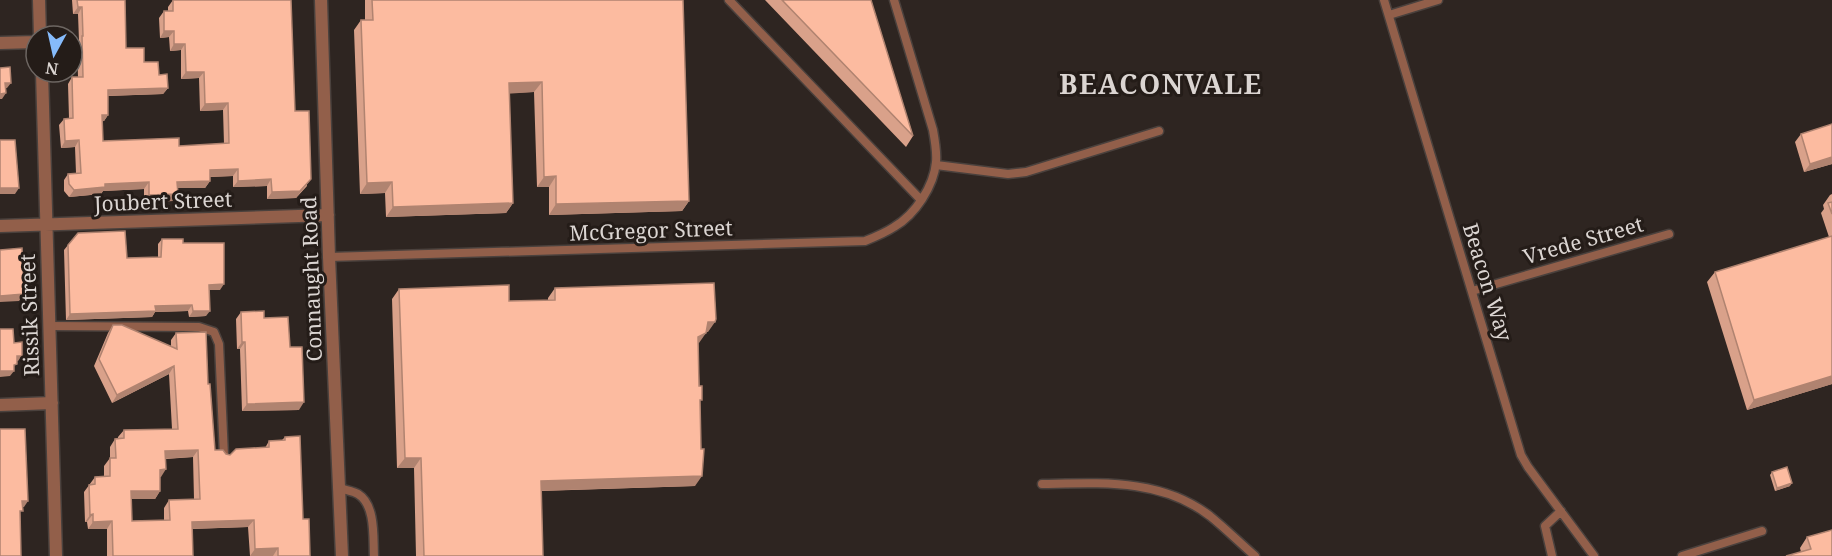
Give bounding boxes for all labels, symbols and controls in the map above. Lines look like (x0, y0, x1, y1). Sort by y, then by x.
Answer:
north arrow (24, 24, 84, 84)
text: N (44, 57, 60, 81)
district label: BEACONVALE (1059, 65, 1263, 102)
street label: Joubert Street (92, 185, 233, 217)
street label: Connaught Road (294, 196, 328, 362)
street label: Vrede Street (1520, 210, 1646, 270)
street label: McGregor Street (569, 213, 733, 247)
street label: Beacon Way (1457, 220, 1519, 345)
street label: Rissik Street (13, 253, 45, 377)

